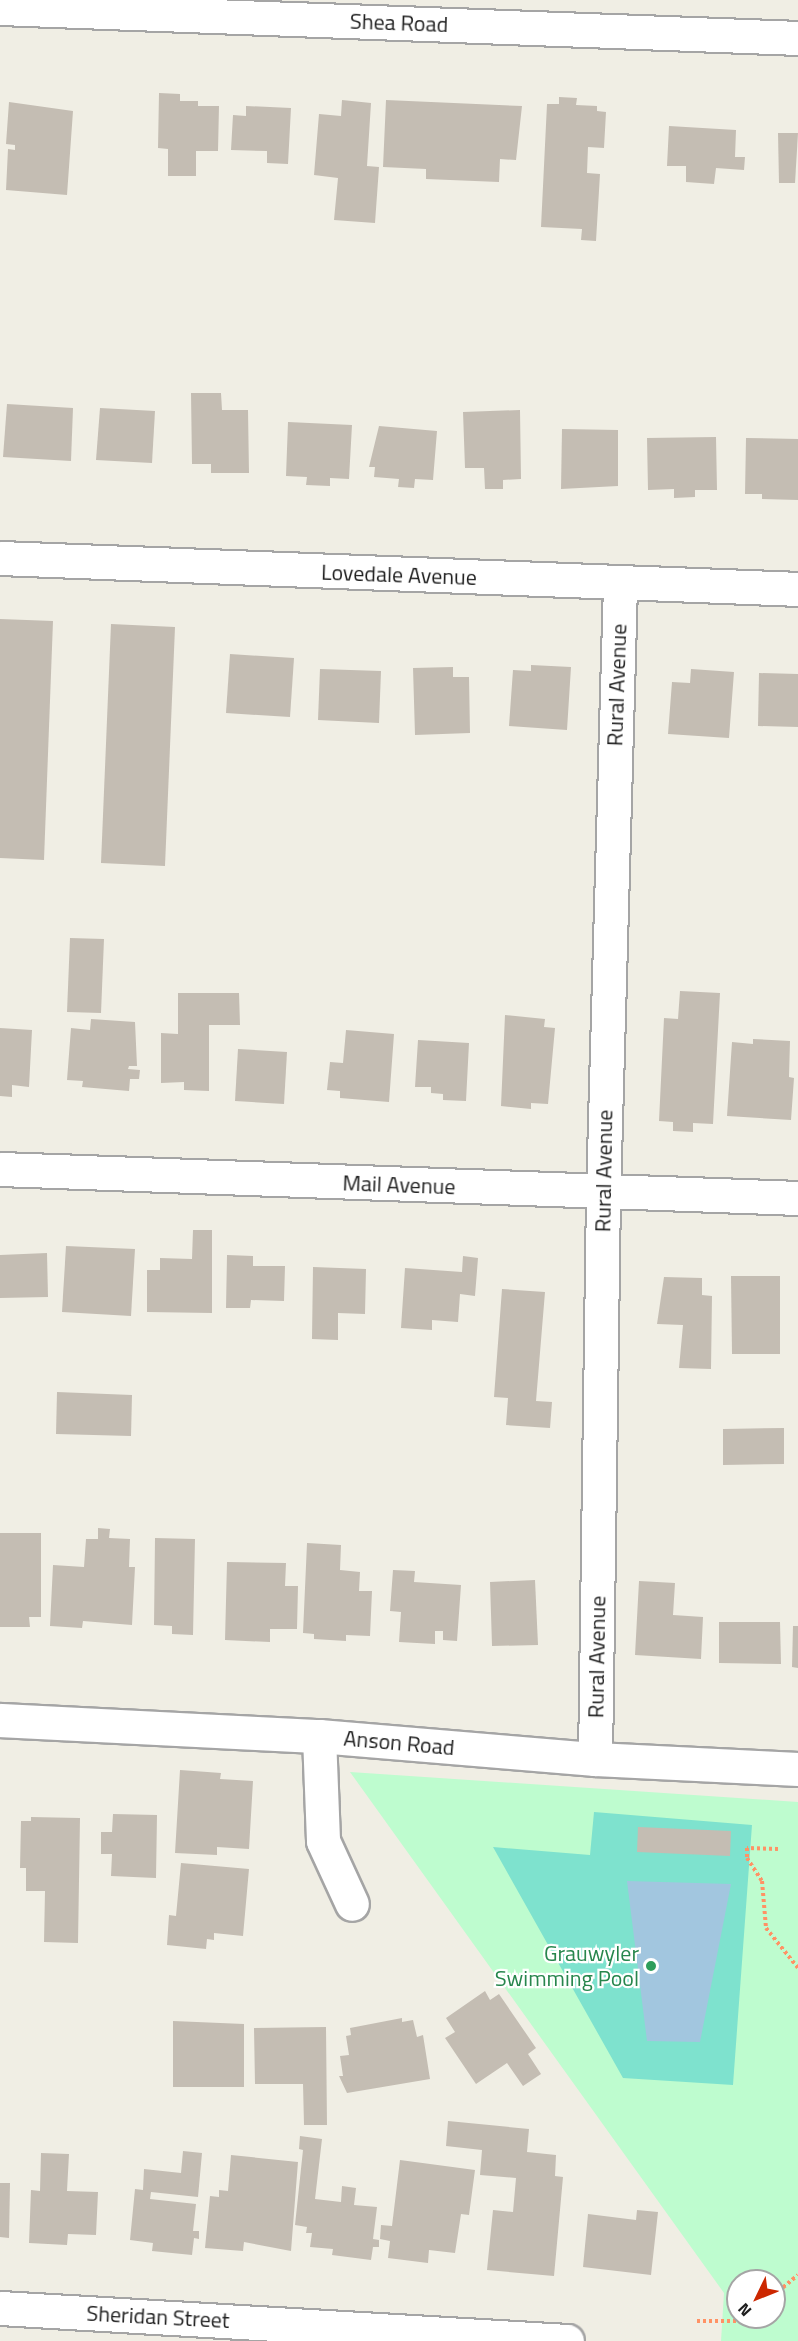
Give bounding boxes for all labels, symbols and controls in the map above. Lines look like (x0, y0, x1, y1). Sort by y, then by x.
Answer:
street label: Shea Road (349, 8, 449, 38)
street label: Lovedale Avenue (321, 559, 477, 591)
street label: Rural Avenue (602, 623, 632, 747)
street label: Rural Avenue (590, 1110, 618, 1232)
street label: Mail Avenue (342, 1170, 456, 1200)
street label: Rural Avenue (583, 1596, 611, 1718)
street label: Anson Road (343, 1725, 455, 1761)
place label: Grauwyler Swimming Pool (495, 1940, 639, 1992)
marker: Grauwyler Swimming Pool (644, 1959, 658, 1973)
north arrow (726, 2269, 786, 2329)
text: N (732, 2298, 757, 2322)
street label: Sheridan Street (86, 2300, 230, 2334)

